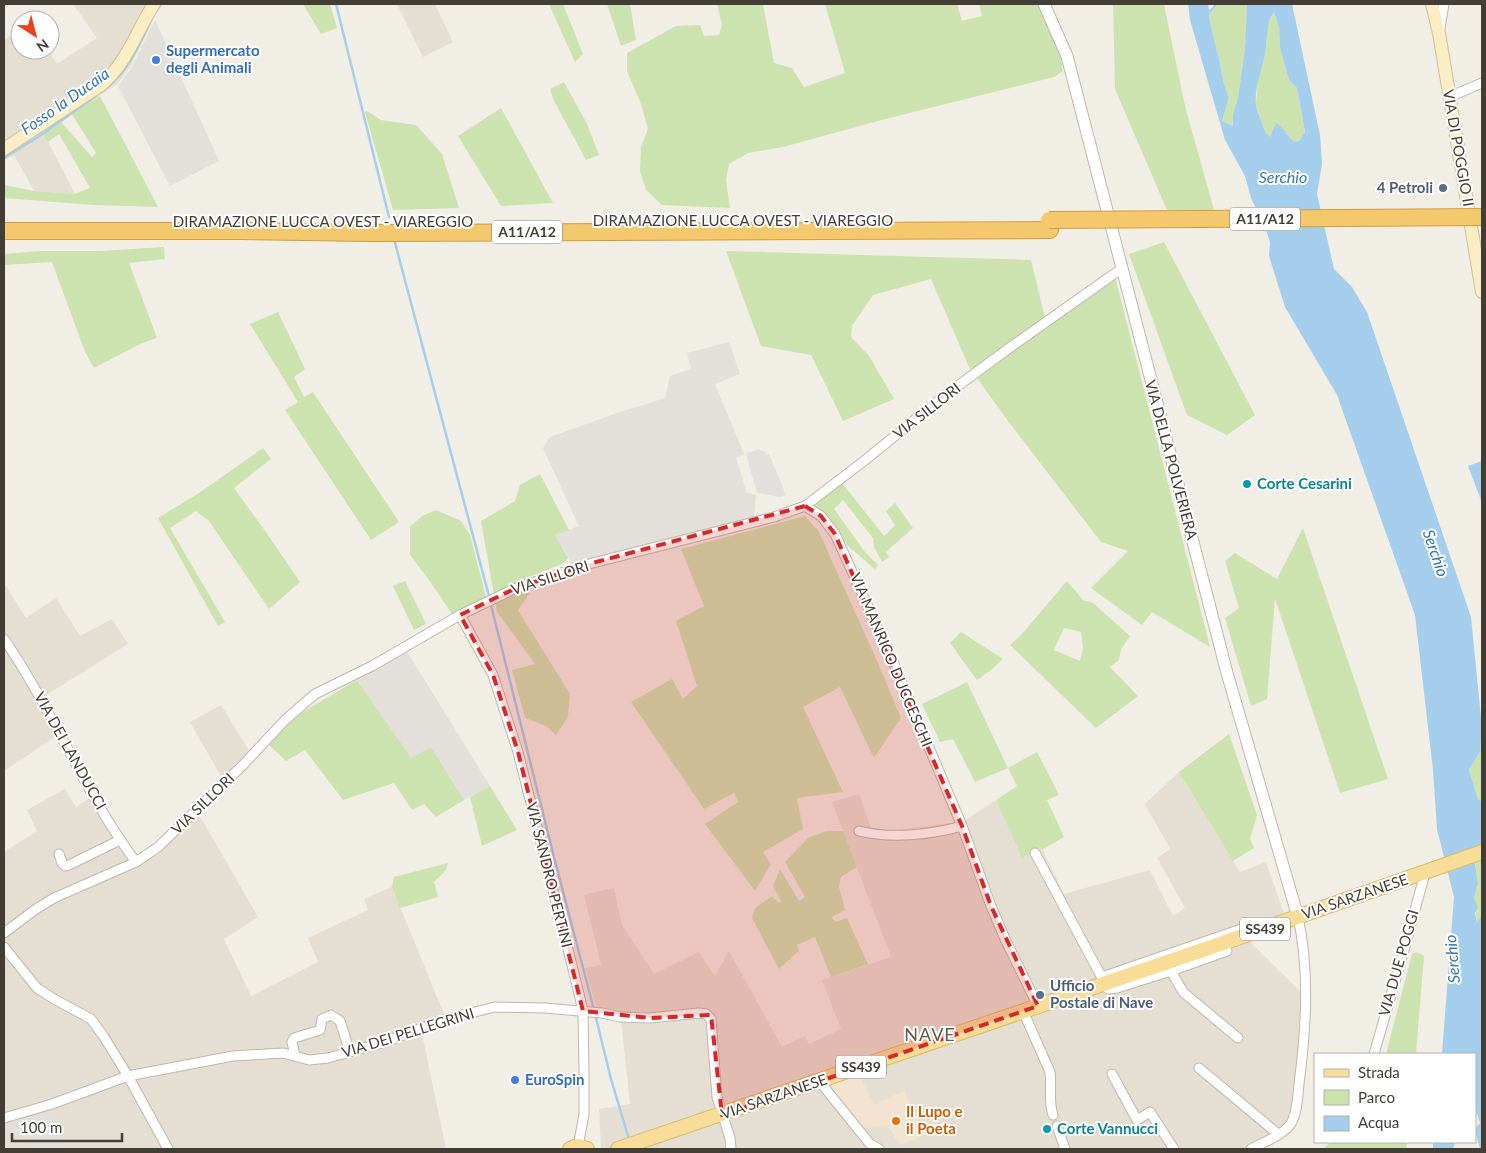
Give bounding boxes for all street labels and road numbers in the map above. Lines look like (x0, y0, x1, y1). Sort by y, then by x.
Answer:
street label: VIA DI POGGIO II (1440, 88, 1478, 208)
road number: A11/A12 (1230, 208, 1300, 230)
street label: DIRAMAZIONE LUCCA OVEST - VIAREGGIO (593, 211, 893, 229)
street label: DIRAMAZIONE LUCCA OVEST - VIAREGGIO (173, 212, 473, 230)
road number: A11/A12 (492, 220, 562, 243)
street label: VIA SILLORI (889, 378, 964, 442)
street label: VIA DELLA POLVERIERA (1142, 378, 1202, 542)
street label: VIA SILLORI (509, 556, 591, 598)
street label: VIA MANRICO DUCCESCHI (847, 570, 937, 749)
street label: VIA DEI LANDUCCI (31, 689, 111, 812)
street label: VIA SILLORI (167, 769, 238, 838)
street label: VIA SANDRO PERTINI (523, 800, 577, 949)
street label: VIA SARZANESE (1299, 869, 1410, 923)
street label: VIA DUE POGGI (1374, 907, 1422, 1018)
road number: SS439 (1240, 918, 1290, 941)
street label: VIA DEI PELLEGRINI (339, 1003, 476, 1061)
road number: SS439 (836, 1056, 886, 1078)
street label: VIA SARZANESE (718, 1069, 829, 1123)

